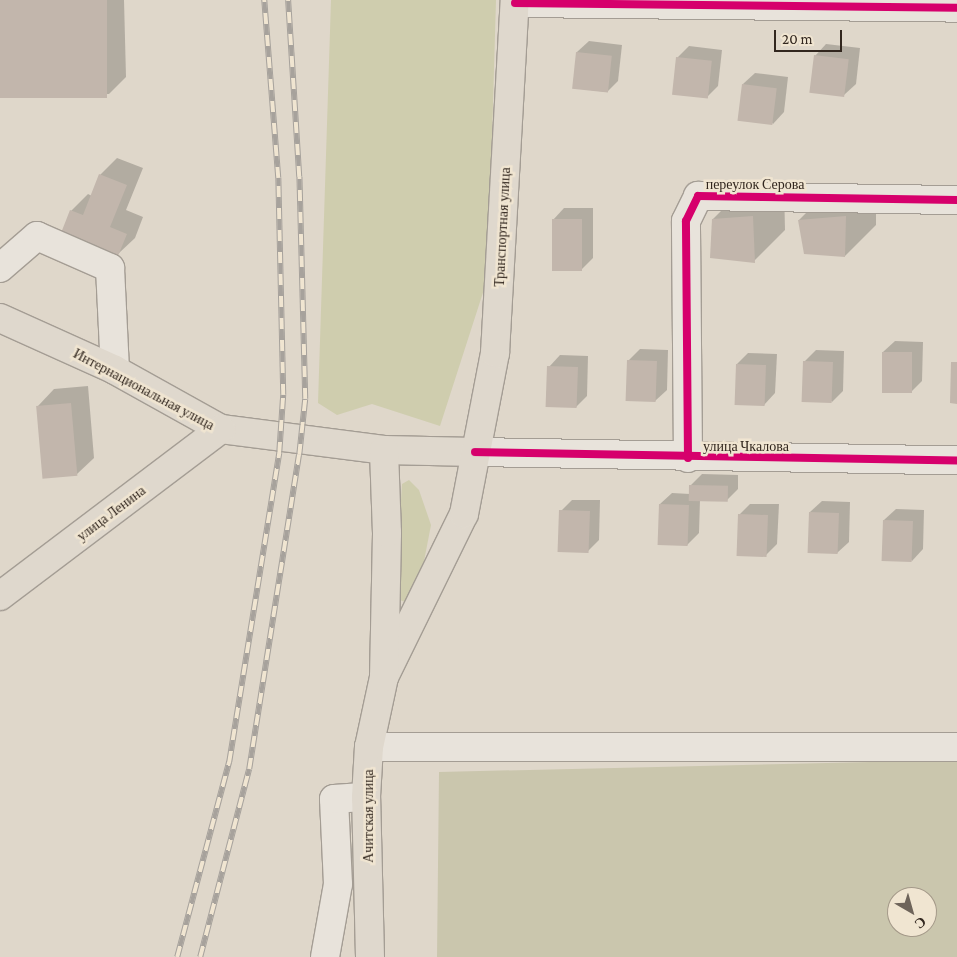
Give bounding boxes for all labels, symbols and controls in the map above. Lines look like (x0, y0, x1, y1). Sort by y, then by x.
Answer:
scale bar (777, 20, 844, 52)
text: 20 m (782, 31, 813, 47)
street label: Транспортная улица (490, 167, 514, 287)
street label: переулок Серова (706, 176, 804, 192)
street label: Интернациональная улица (71, 345, 217, 433)
street label: улица Чкалова (703, 438, 789, 454)
street label: улица Ленина (73, 482, 149, 544)
street label: Ачитская улица (360, 769, 376, 863)
north arrow (887, 887, 937, 937)
text: С (912, 914, 930, 932)

